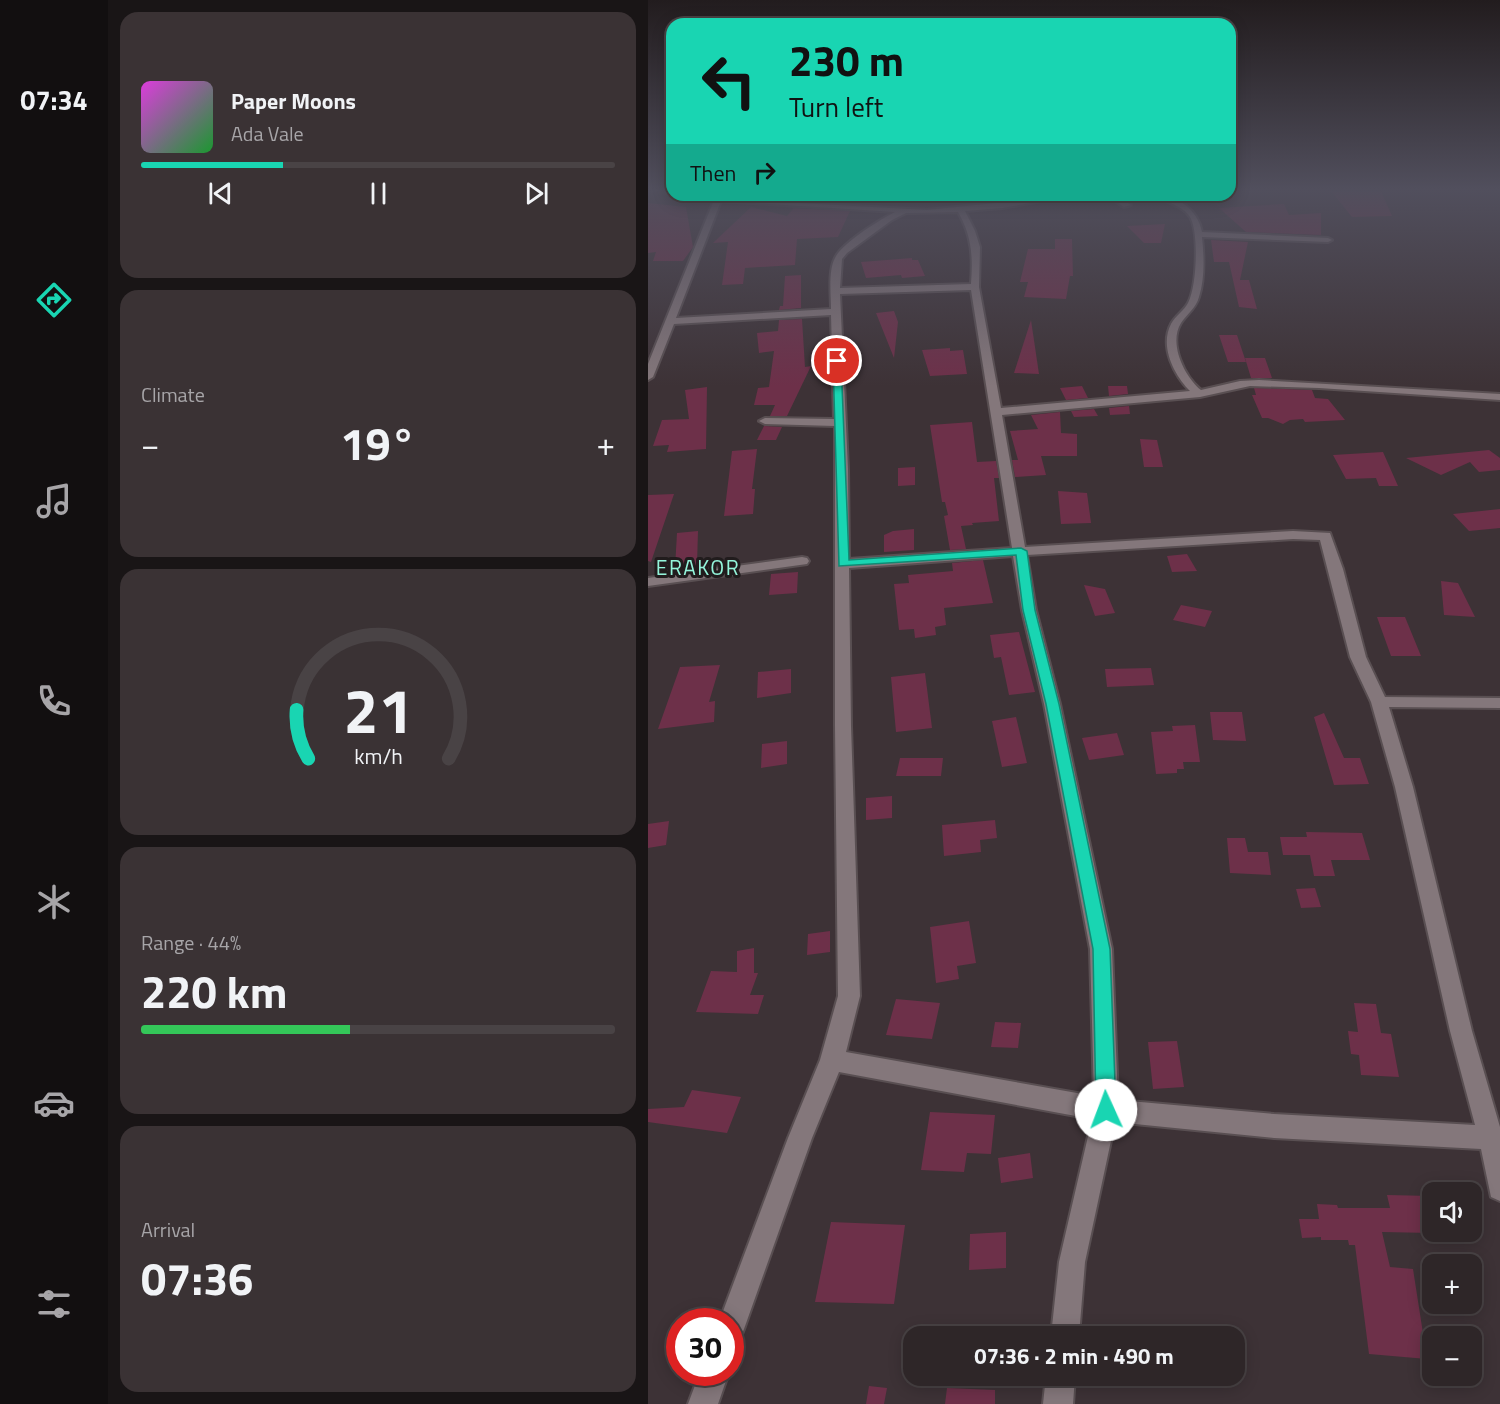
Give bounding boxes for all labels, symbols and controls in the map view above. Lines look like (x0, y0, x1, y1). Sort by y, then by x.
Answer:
text: 230 m (789, 28, 904, 92)
icon: left (690, 42, 768, 120)
text: 07:34 (20, 79, 88, 120)
text: Paper Moons (231, 84, 356, 118)
text: Turn left (789, 86, 883, 127)
text: Ada Vale (231, 118, 304, 149)
text: Then (690, 156, 736, 190)
icon: right (748, 156, 781, 189)
icon: previous (204, 177, 237, 210)
icon: pause (362, 177, 395, 210)
icon: next (520, 177, 553, 210)
icon: directions (33, 279, 75, 321)
pin (811, 335, 862, 386)
icon: arrive (820, 344, 853, 377)
text: Climate (141, 379, 205, 410)
text: 19° (340, 409, 416, 477)
text: − (141, 419, 159, 469)
text: + (597, 419, 615, 469)
icon: music (33, 480, 75, 522)
district label: ERAKOR (656, 551, 740, 583)
text: 21 (343, 662, 413, 757)
icon: phone (33, 680, 75, 722)
text: km/h (354, 740, 402, 772)
icon: climate (33, 881, 75, 923)
text: Range · 44% (141, 927, 241, 958)
text: 220 km (141, 957, 287, 1025)
position arrow (1074, 1078, 1138, 1142)
icon: car (33, 1082, 75, 1124)
map controls (1422, 1182, 1482, 1386)
button: sound (1422, 1182, 1482, 1242)
text: Arrival (141, 1214, 195, 1245)
text: 07:36 (141, 1244, 253, 1312)
button: + (1422, 1254, 1482, 1314)
icon: filters (33, 1283, 75, 1325)
speed limit sign: 30 (666, 1308, 744, 1386)
button: − (1422, 1326, 1482, 1386)
text: 07:36 · 2 min · 490 m (974, 1339, 1174, 1373)

